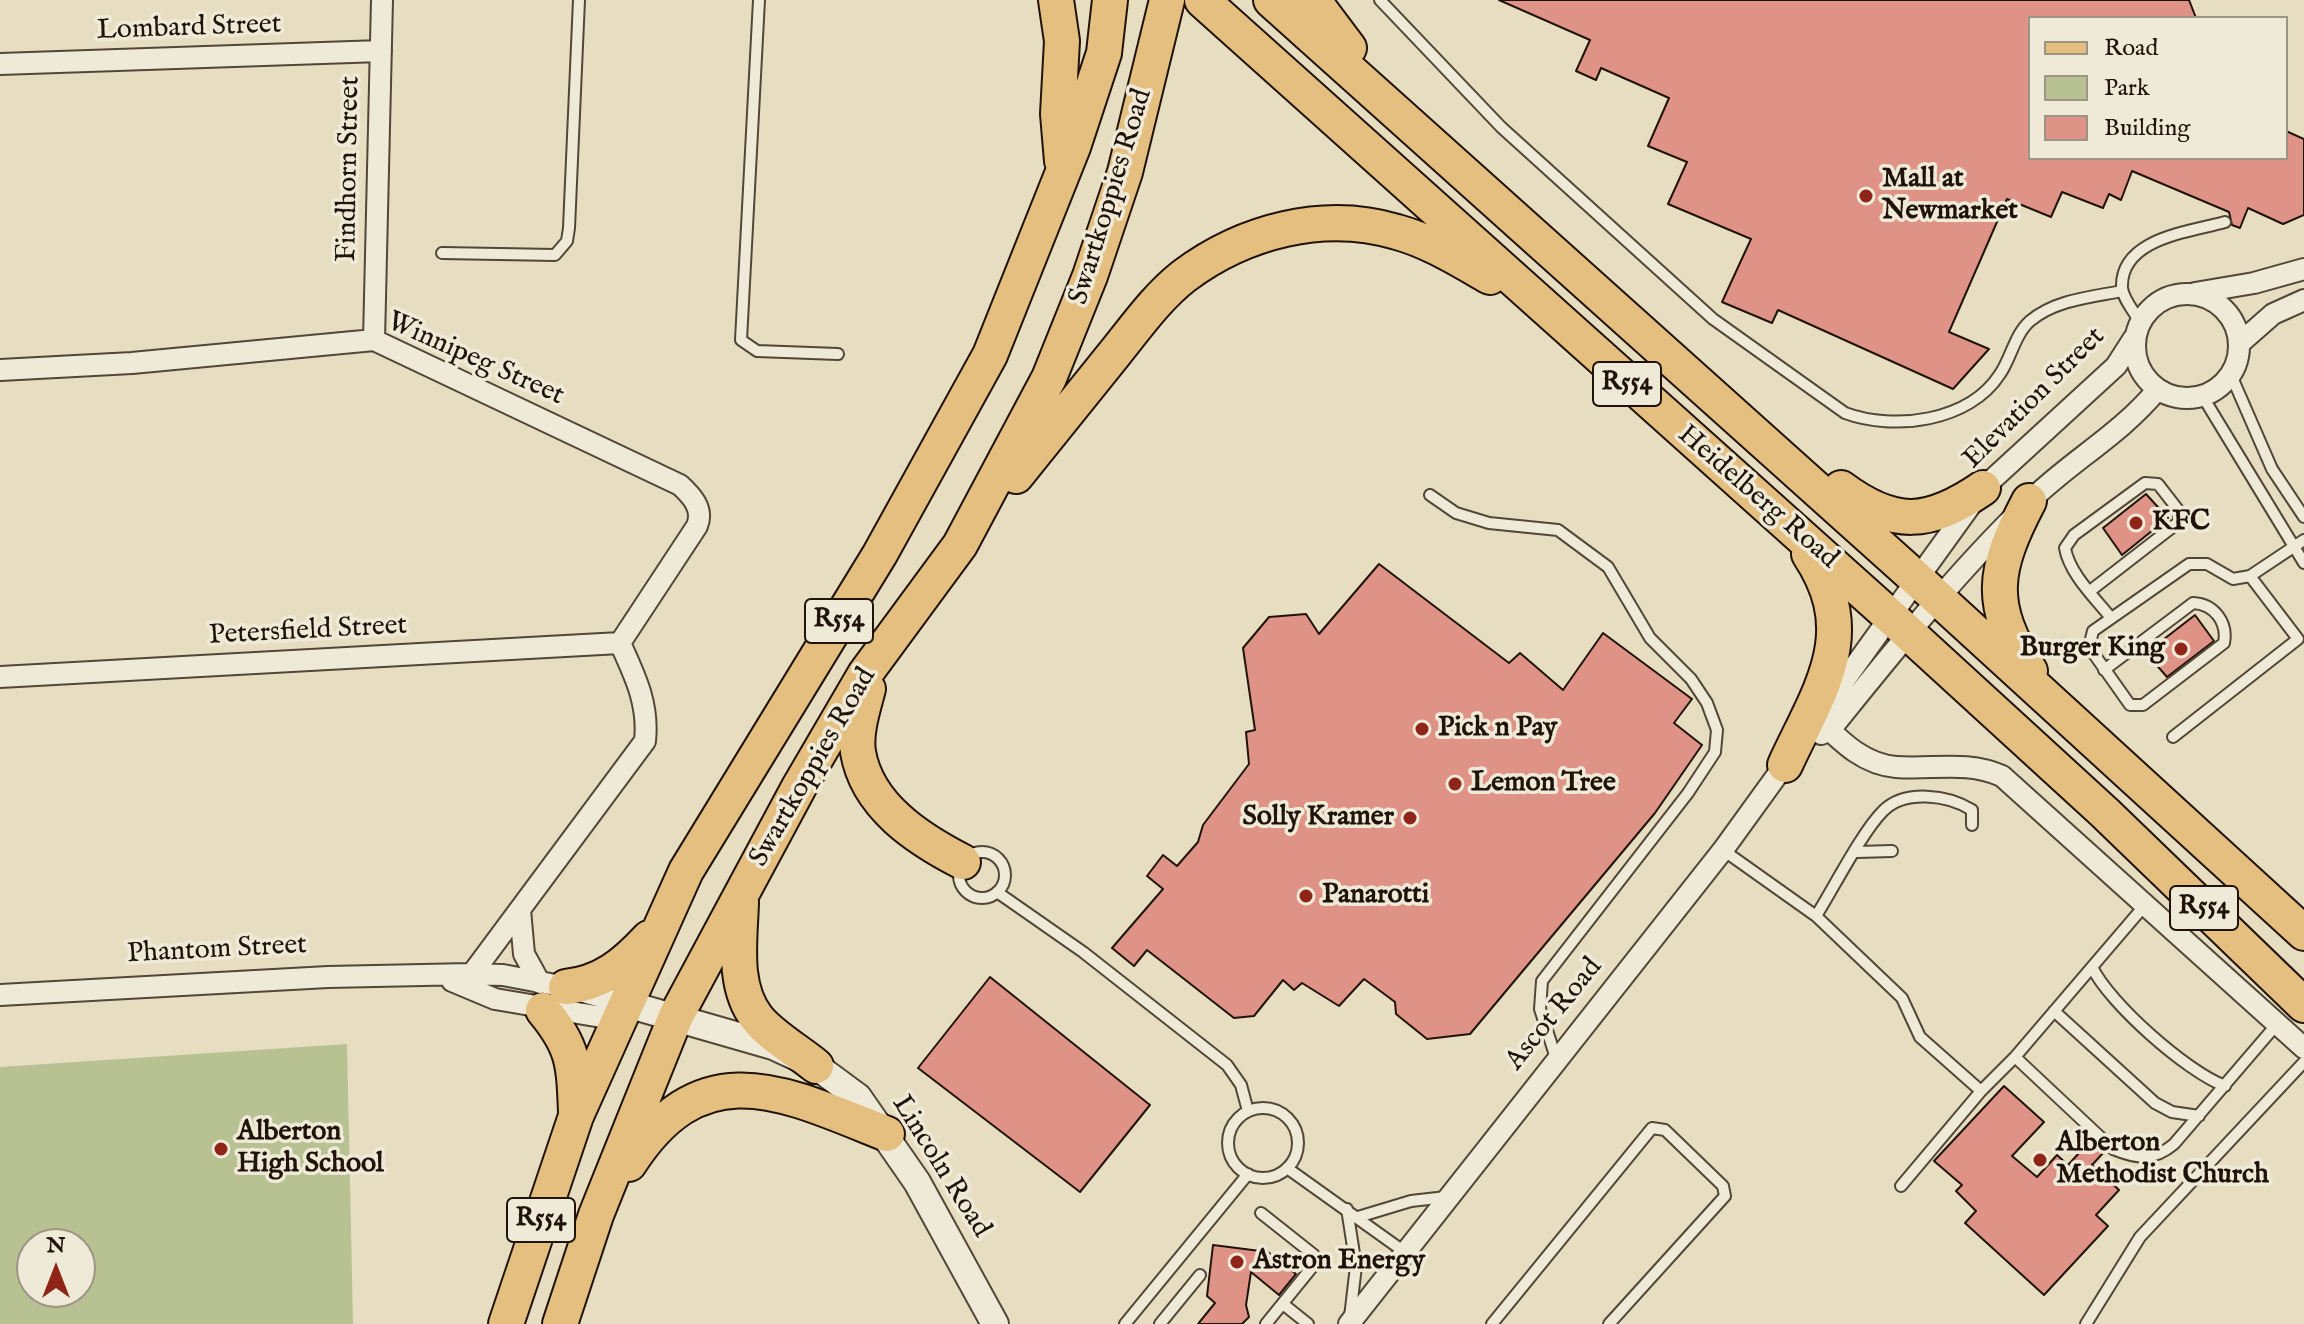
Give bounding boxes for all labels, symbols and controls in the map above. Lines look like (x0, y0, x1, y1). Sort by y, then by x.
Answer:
street label: Lombard Street (96, 9, 282, 49)
legend (2028, 16, 2288, 160)
text: Road (2104, 33, 2158, 64)
text: Park (2104, 73, 2150, 104)
street label: Findhorn Street (332, 76, 368, 262)
street label: Swartkoppies Road (1063, 85, 1161, 309)
text: Building (2104, 113, 2190, 144)
place label: Mall at Newmarket (1882, 163, 2018, 229)
marker: Mall at Newmarket (1857, 187, 1875, 205)
street label: Winnipeg Street (381, 306, 569, 414)
street label: Elevation Street (1957, 321, 2113, 477)
road number: R554 (1593, 362, 1661, 406)
street label: Heidelberg Road (1670, 419, 1844, 577)
place label: KFC (2152, 506, 2210, 540)
marker: KFC (2127, 514, 2145, 532)
road number: R554 (805, 599, 873, 643)
street label: Petersfield Street (208, 610, 408, 654)
place label: Burger King (2019, 632, 2165, 666)
marker: Burger King (2172, 640, 2190, 658)
street label: Swartkoppies Road (743, 663, 885, 873)
place label: Pick n Pay (1438, 712, 1557, 746)
marker: Pick n Pay (1413, 720, 1431, 738)
place label: Lemon Tree (1471, 767, 1616, 801)
marker: Lemon Tree (1446, 775, 1464, 793)
place label: Solly Kramer (1242, 801, 1394, 835)
marker: Solly Kramer (1401, 809, 1419, 827)
place label: Panarotti (1322, 879, 1429, 913)
road number: R554 (2170, 886, 2238, 930)
marker: Panarotti (1297, 887, 1315, 905)
street label: Phantom Street (126, 930, 308, 972)
street label: Ascot Road (1500, 952, 1610, 1078)
street label: Lincoln Road (883, 1090, 997, 1244)
place label: Alberton High School (237, 1116, 384, 1182)
place label: Alberton Methodist Church (2056, 1127, 2269, 1193)
marker: Alberton High School (212, 1140, 230, 1158)
marker: Alberton Methodist Church (2031, 1151, 2049, 1169)
road number: R554 (507, 1198, 575, 1242)
north arrow (16, 1228, 96, 1308)
text: N (46, 1232, 66, 1260)
place label: Astron Energy (1253, 1245, 1425, 1279)
marker: Astron Energy (1228, 1253, 1246, 1271)

